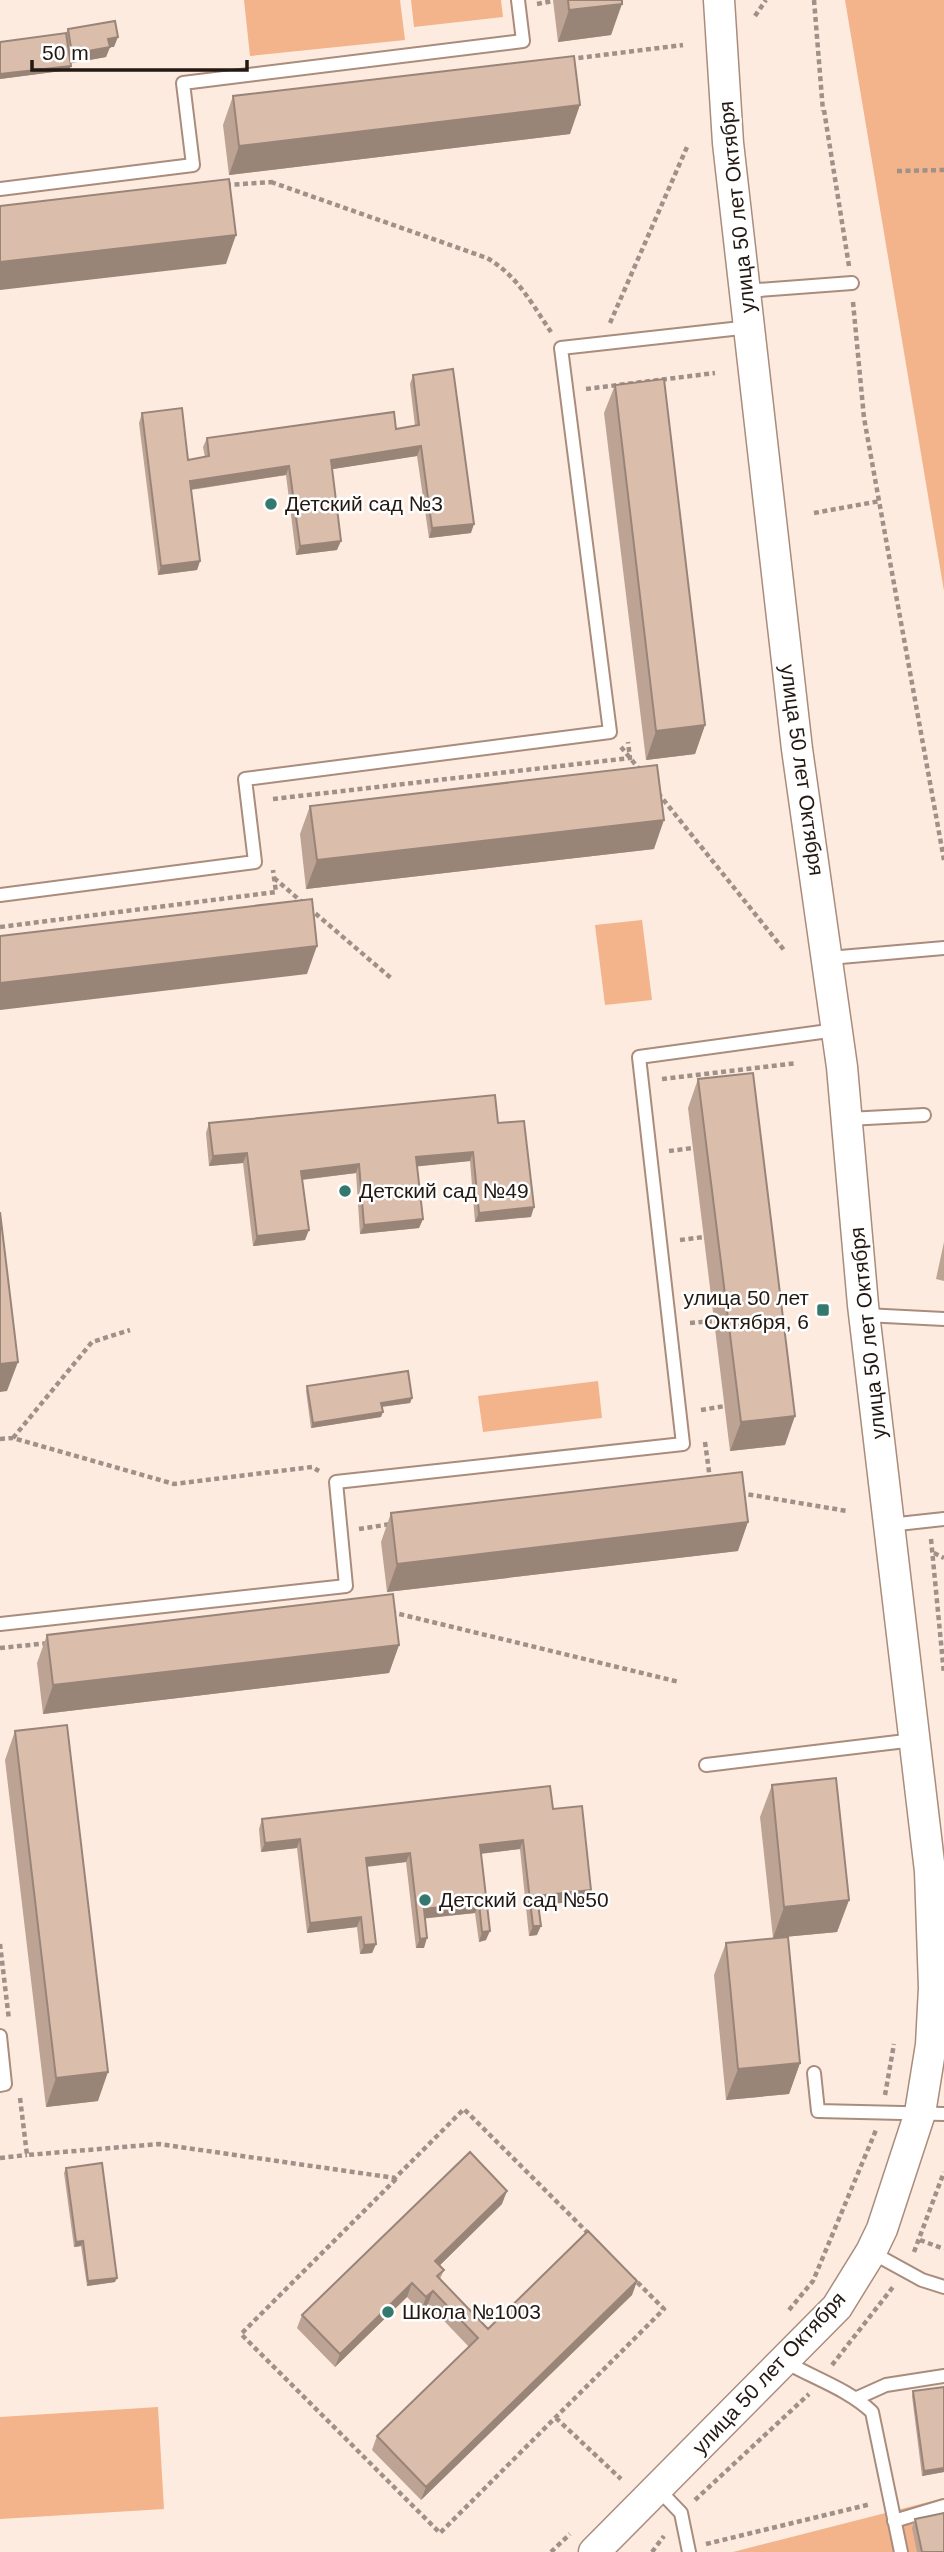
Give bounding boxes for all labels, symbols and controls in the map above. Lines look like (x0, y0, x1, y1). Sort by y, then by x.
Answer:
scale bar (32, 28, 247, 72)
text: 50 m (42, 41, 89, 64)
street label: улица 50 лет Октября (714, 100, 759, 314)
place label: Детский сад №3 (285, 492, 443, 515)
marker: Детский сад №3 (263, 496, 279, 512)
street label: улица 50 лет Октября (776, 663, 829, 877)
place label: Детский сад №49 (359, 1179, 529, 1202)
marker: Детский сад №49 (337, 1183, 353, 1199)
street label: улица 50 лет Октября (845, 1226, 890, 1440)
place label: улица 50 лет Октября, 6 (683, 1286, 809, 1333)
marker: улица 50 лет Октября, 6 (815, 1302, 831, 1318)
place label: Детский сад №50 (439, 1888, 609, 1911)
marker: Детский сад №50 (417, 1892, 433, 1908)
street label: улица 50 лет Октября (688, 2287, 850, 2458)
place label: Школа №1003 (402, 2300, 541, 2323)
marker: Школа №1003 (380, 2304, 396, 2320)

